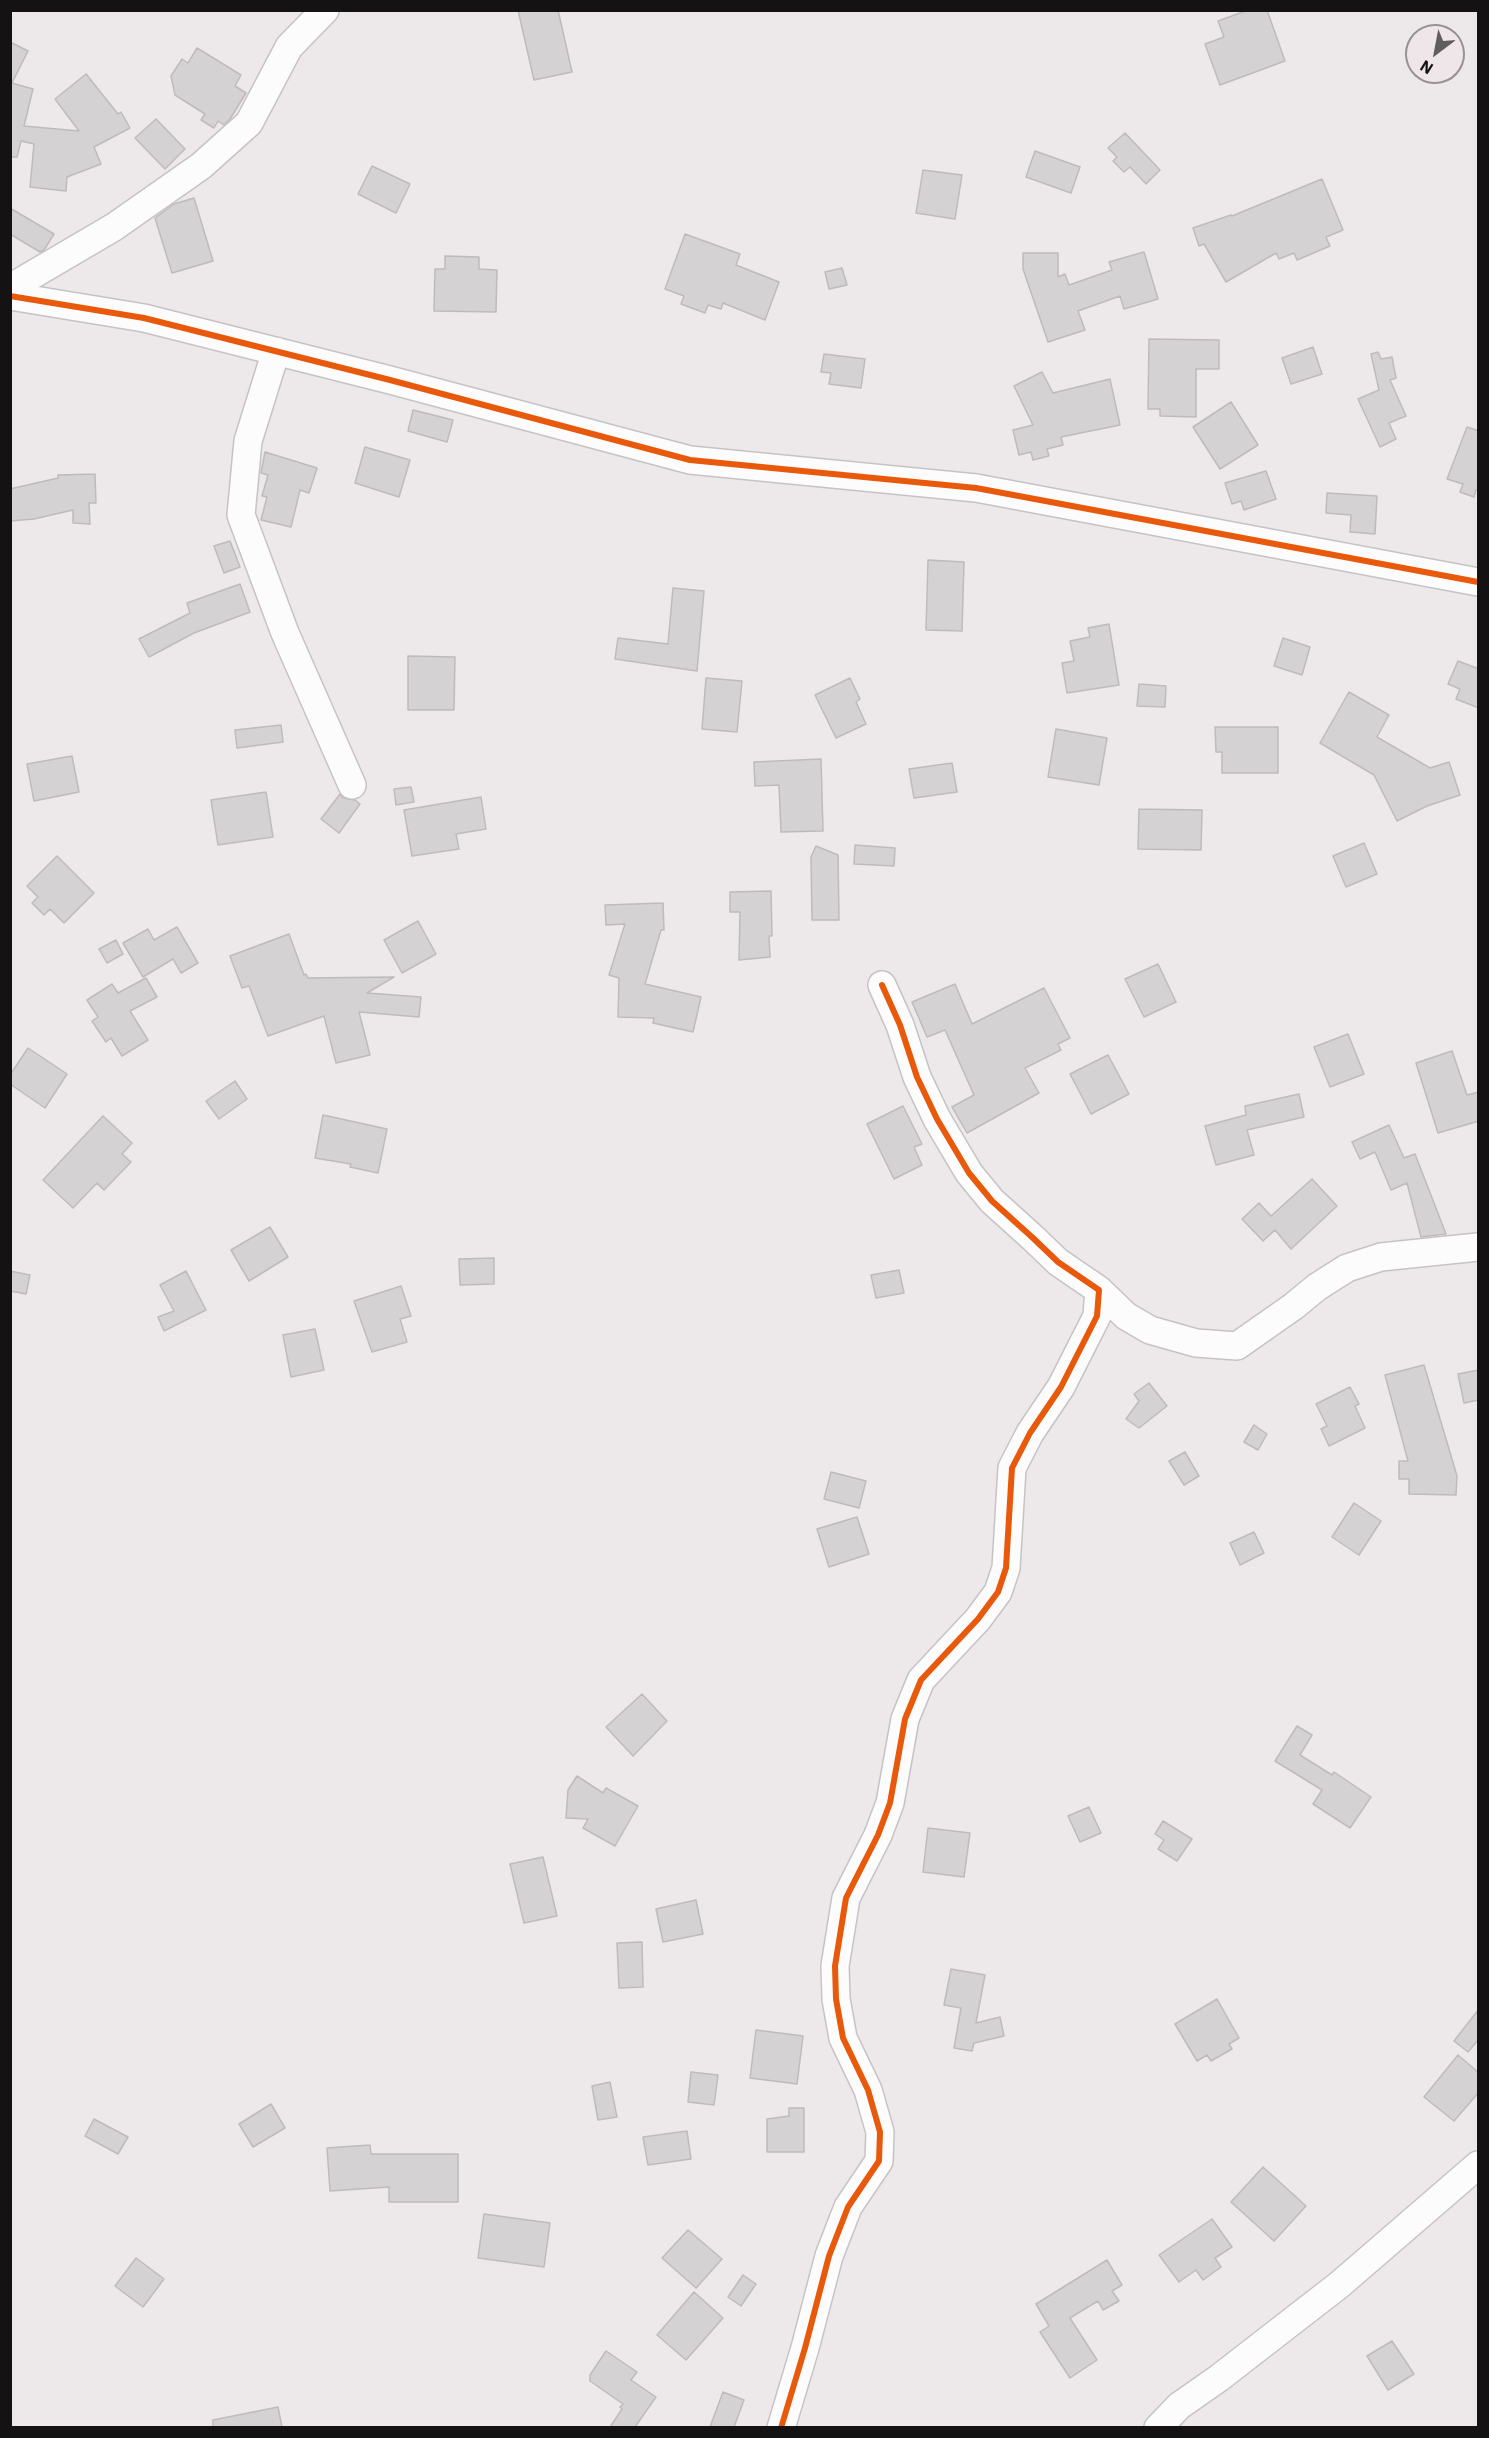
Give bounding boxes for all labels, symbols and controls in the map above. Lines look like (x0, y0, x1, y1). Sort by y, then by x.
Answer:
north arrow (1405, 24, 1465, 84)
text: N (1416, 56, 1437, 79)

